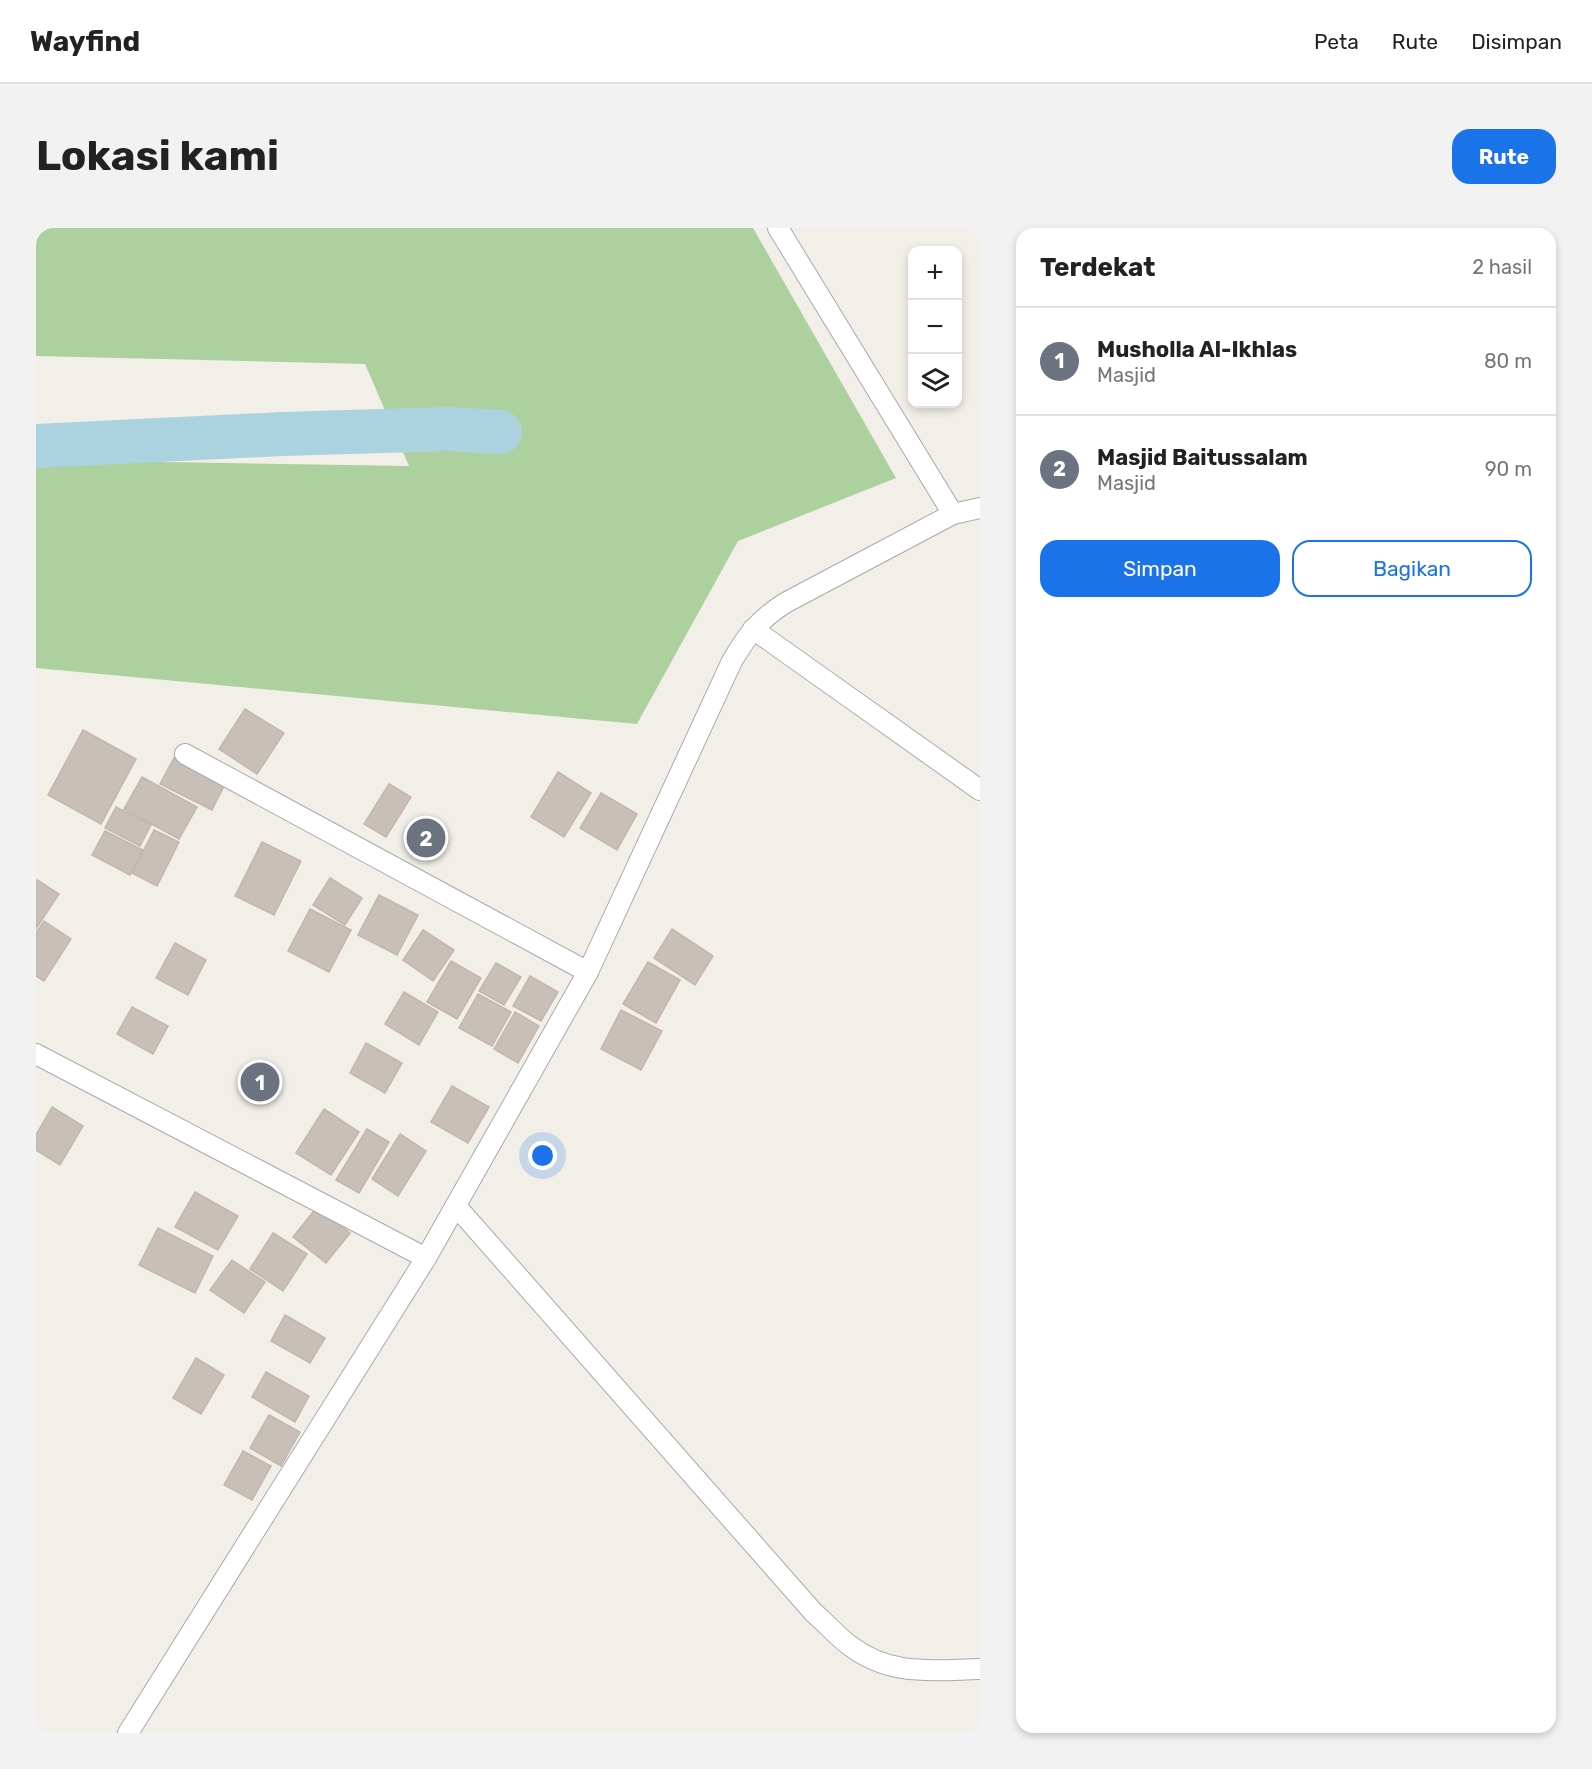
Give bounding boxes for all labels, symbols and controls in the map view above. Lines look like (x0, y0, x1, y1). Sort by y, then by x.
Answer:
text: Wayfind (30, 25, 140, 58)
text: Peta (1314, 29, 1359, 54)
text: Rute (1392, 29, 1438, 54)
text: Disimpan (1471, 29, 1562, 54)
button: Rute (1452, 129, 1556, 184)
text: Lokasi kami (36, 131, 279, 181)
map controls (908, 246, 962, 408)
button: + (908, 246, 962, 300)
text: Terdekat (1040, 252, 1155, 283)
text: 2 hasil (1472, 255, 1532, 279)
button: − (908, 300, 962, 354)
text: Musholla Al-Ikhlas (1097, 336, 1297, 363)
text: 1 (1055, 349, 1064, 373)
text: 80 m (1484, 349, 1532, 373)
button: layers (908, 354, 962, 408)
text: Masjid (1097, 363, 1156, 387)
text: Masjid Baitussalam (1097, 444, 1308, 471)
text: 2 (1053, 457, 1066, 481)
text: 90 m (1485, 457, 1532, 481)
text: Masjid (1097, 471, 1156, 495)
button: Simpan (1040, 540, 1280, 597)
button: Bagikan (1292, 540, 1532, 597)
pin: 2 (406, 816, 446, 860)
pin: 1 (240, 1060, 280, 1104)
your location (528, 1141, 557, 1170)

